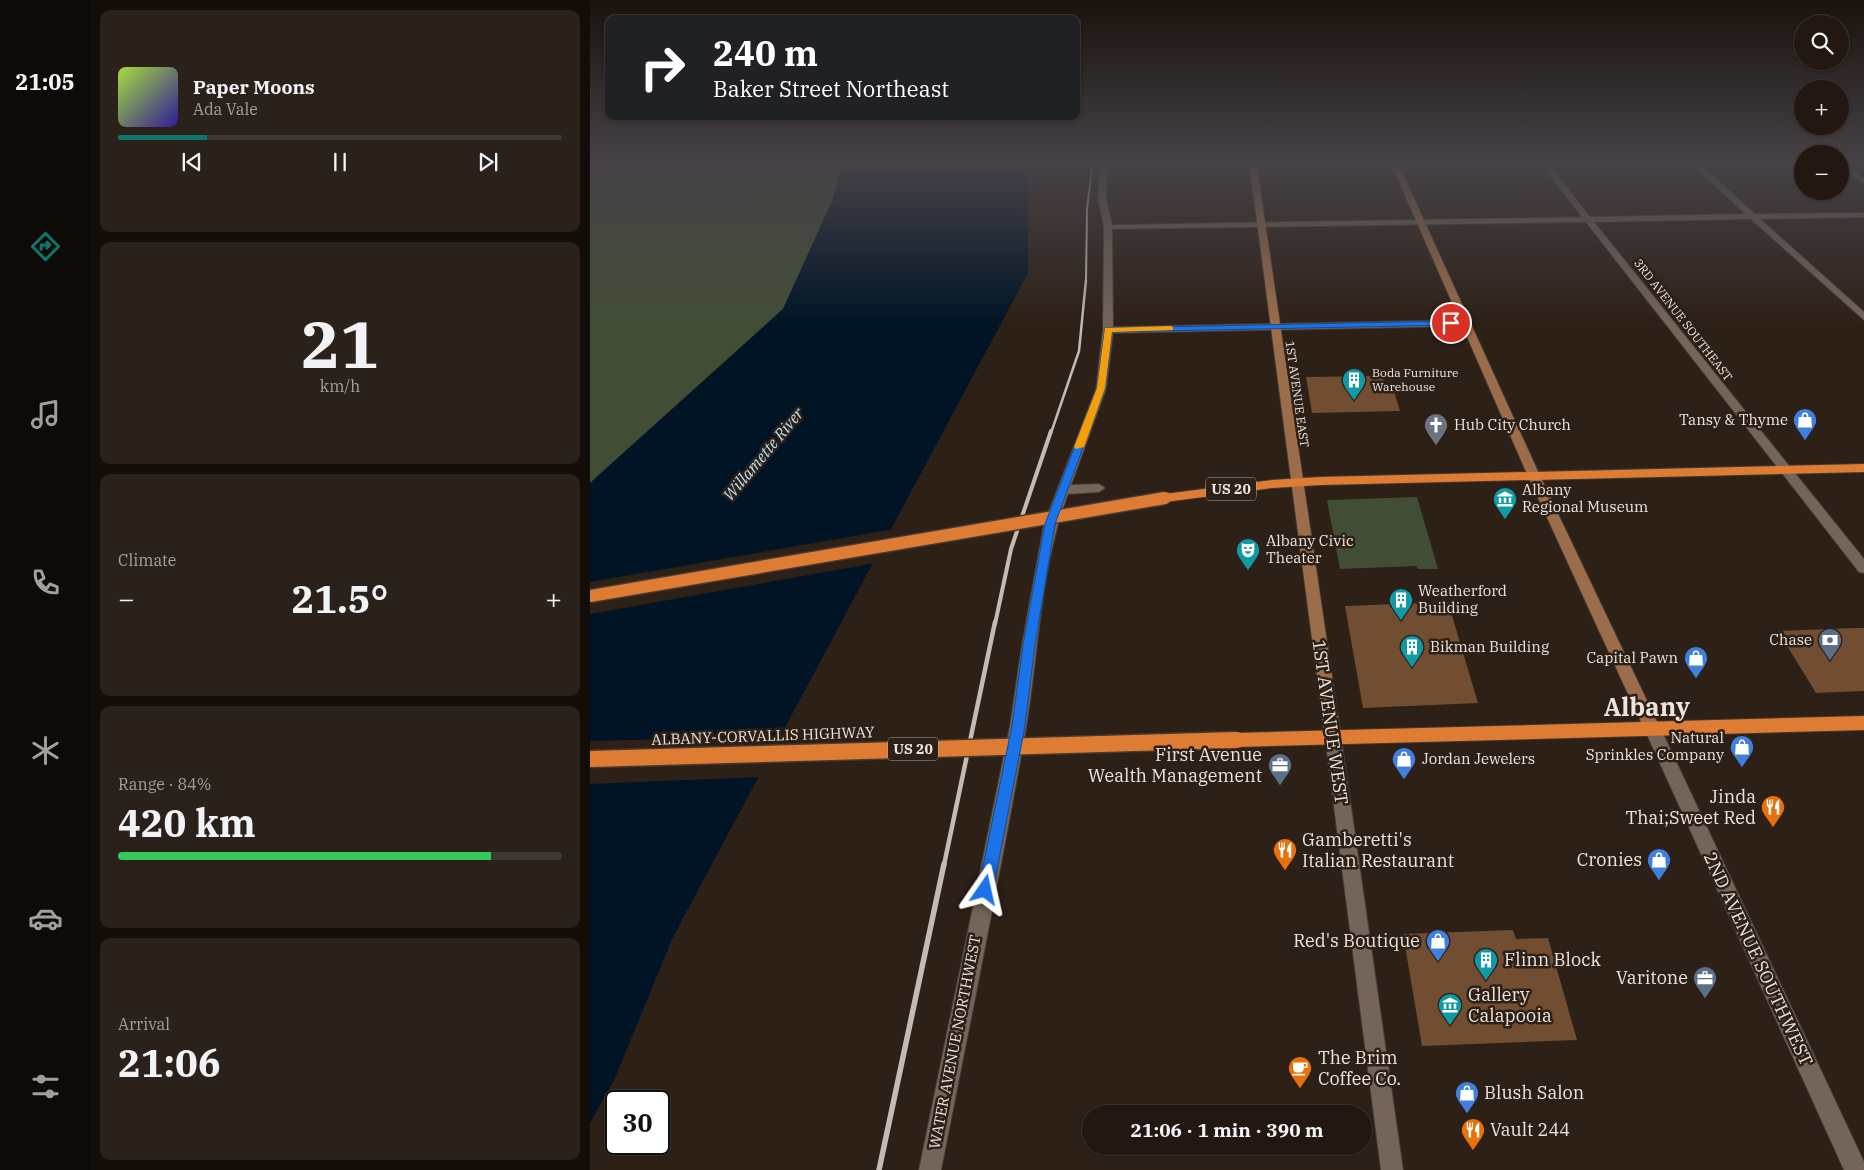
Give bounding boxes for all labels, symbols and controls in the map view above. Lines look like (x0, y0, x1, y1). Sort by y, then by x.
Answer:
map controls (1794, 15, 1849, 200)
button: search (1794, 15, 1849, 70)
text: 240 m (713, 30, 818, 76)
icon: right (630, 35, 695, 100)
text: 21:05 (15, 67, 75, 96)
text: Baker Street Northeast (713, 74, 949, 103)
text: Paper Moons (193, 75, 315, 99)
button: + (1794, 80, 1849, 135)
text: Ada Vale (193, 99, 258, 119)
button: − (1794, 145, 1849, 200)
icon: previous (178, 148, 206, 176)
icon: pause (326, 148, 354, 176)
icon: next (474, 148, 502, 176)
icon: directions (28, 229, 63, 264)
street label: 3RD AVENUE SOUTHEAST (1631, 256, 1736, 384)
text: 21 (301, 301, 379, 386)
pin (1430, 302, 1472, 344)
icon: arrive (1437, 309, 1465, 337)
street label: 1ST AVENUE EAST (1283, 340, 1312, 448)
place label: Boda Furniture Warehouse (1372, 365, 1458, 394)
building icon: Boda Furniture Warehouse (1341, 367, 1367, 401)
text: km/h (320, 376, 360, 396)
icon: music (28, 397, 63, 432)
water label: Willamette River (718, 403, 808, 504)
shop icon: Tansy & Thyme (1792, 407, 1818, 441)
place label: Tansy & Thyme (1679, 410, 1788, 429)
church icon: Hub City Church (1423, 412, 1449, 446)
place label: Hub City Church (1454, 415, 1571, 434)
road number: US 20 (1206, 478, 1256, 500)
place label: Albany Regional Museum (1522, 480, 1648, 516)
museum icon: Albany Regional Museum (1492, 486, 1518, 520)
place label: Albany Civic Theater (1266, 531, 1354, 567)
theatre icon: Albany Civic Theater (1235, 537, 1261, 571)
text: Climate (118, 550, 176, 570)
icon: phone (28, 565, 63, 600)
text: 21.5° (292, 574, 388, 623)
text: − (118, 580, 135, 617)
text: + (545, 580, 562, 617)
place label: Weatherford Building (1418, 581, 1507, 617)
building icon: Weatherford Building (1388, 587, 1414, 621)
bank icon: Chase (1817, 627, 1843, 661)
place label: Chase (1769, 630, 1812, 649)
building icon: Bikman Building (1399, 634, 1425, 668)
place label: Bikman Building (1430, 637, 1549, 656)
street label: 1ST AVENUE WEST (1308, 638, 1353, 806)
shop icon: Capital Pawn (1683, 645, 1709, 679)
place label: Capital Pawn (1586, 648, 1678, 667)
district label: Albany (1604, 690, 1691, 723)
street label: ALBANY-CORVALLIS HIGHWAY (651, 722, 875, 749)
place label: Natural Sprinkles Company (1586, 728, 1724, 764)
icon: climate (28, 733, 63, 768)
shop icon: Natural Sprinkles Company (1729, 734, 1755, 768)
road number: US 20 (888, 738, 938, 761)
place label: First Avenue Wealth Management (1088, 743, 1262, 787)
shop icon: Jordan Jewelers (1391, 746, 1417, 780)
place label: Jordan Jewelers (1422, 749, 1535, 768)
office icon: First Avenue Wealth Management (1267, 752, 1293, 786)
text: Range · 84% (118, 774, 211, 794)
place label: Jinda Thai;Sweet Red (1625, 785, 1756, 829)
restaurant icon: Jinda Thai;Sweet Red (1760, 794, 1786, 828)
text: 420 km (118, 798, 256, 847)
place label: Gamberetti's Italian Restaurant (1302, 828, 1454, 872)
restaurant icon: Gamberetti's Italian Restaurant (1272, 837, 1298, 871)
shop icon: Cronies (1646, 847, 1672, 881)
place label: Cronies (1577, 848, 1642, 871)
street label: 2ND AVENUE SOUTHWEST (1699, 848, 1818, 1070)
position arrow (958, 863, 1010, 915)
icon: car (28, 901, 63, 936)
shop icon: Red's Boutique (1425, 928, 1451, 962)
place label: Red's Boutique (1293, 929, 1420, 952)
street label: WATER AVENUE NORTHWEST (924, 933, 985, 1151)
building icon: Flinn Block (1473, 947, 1499, 981)
place label: Flinn Block (1504, 948, 1602, 971)
office icon: Varitone (1692, 965, 1718, 999)
place label: Varitone (1616, 966, 1688, 989)
place label: Gallery Calapooia (1468, 983, 1552, 1027)
museum icon: Gallery Calapooia (1437, 992, 1463, 1026)
text: Arrival (118, 1014, 170, 1034)
text: 21:06 (118, 1038, 221, 1087)
place label: The Brim Coffee Co. (1318, 1046, 1401, 1090)
cafe icon: The Brim Coffee Co. (1287, 1055, 1313, 1089)
icon: filters (28, 1069, 63, 1104)
shop icon: Blush Salon (1454, 1080, 1480, 1114)
place label: Blush Salon (1484, 1081, 1584, 1104)
speed limit sign: 30 (605, 1090, 670, 1155)
restaurant icon: Vault 244 (1460, 1117, 1486, 1151)
text: 21:06 · 1 min · 390 m (1131, 1118, 1323, 1142)
place label: Vault 244 (1490, 1118, 1570, 1141)

